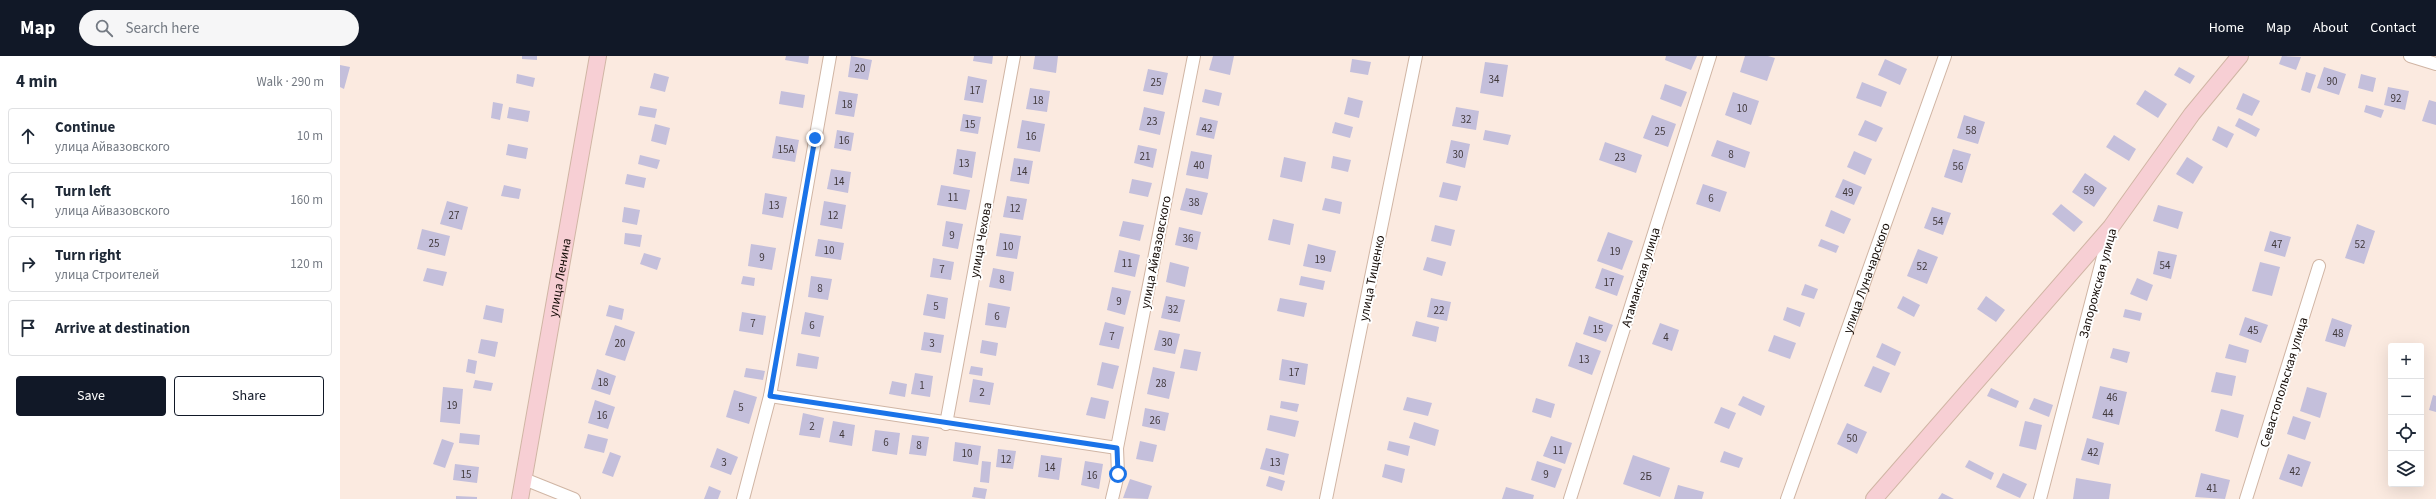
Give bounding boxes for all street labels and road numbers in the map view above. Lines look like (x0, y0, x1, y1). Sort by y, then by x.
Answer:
street label: улица Айвазовского (1136, 194, 1176, 310)
street label: улица Чехова (965, 201, 996, 279)
street label: улица Луначарского (1839, 220, 1895, 336)
street label: Атаманская улица (1617, 225, 1665, 329)
street label: Запорожская улица (2075, 226, 2121, 340)
street label: улица Тищенко (1355, 234, 1389, 323)
street label: улица Ленина (544, 237, 576, 319)
street label: Севастопольская улица (2256, 315, 2312, 450)

